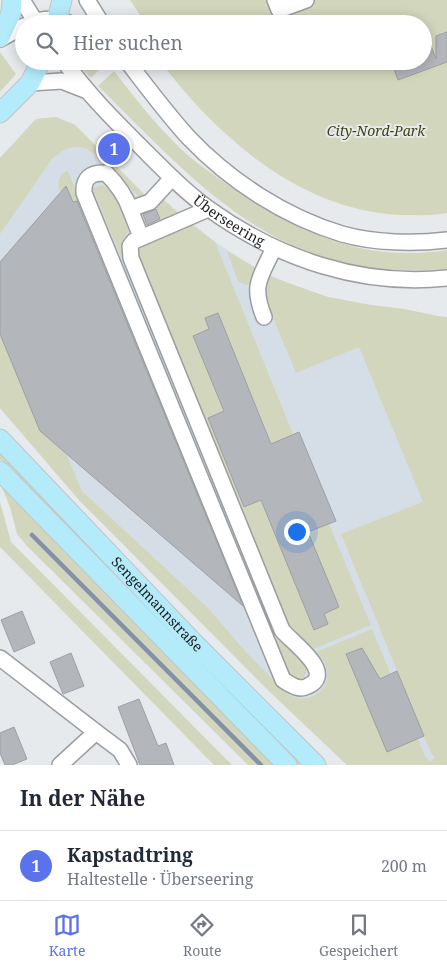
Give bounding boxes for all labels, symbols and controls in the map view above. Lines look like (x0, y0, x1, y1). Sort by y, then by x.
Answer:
search box (15, 15, 432, 70)
icon: search (33, 29, 61, 57)
text: Hier suchen (73, 30, 183, 56)
park label: City-Nord-Park (327, 121, 426, 140)
pin: 1 (98, 130, 130, 168)
street label: Überseering (189, 190, 269, 250)
your location (284, 519, 310, 545)
street label: Sengelmannstraße (108, 552, 207, 656)
text: In der Nähe (20, 784, 145, 812)
text: Kapstadtring (67, 842, 193, 868)
text: 1 (31, 855, 41, 877)
text: 200 m (381, 855, 427, 877)
text: Haltestelle · Überseering (67, 868, 253, 890)
tab: Karte (49, 911, 85, 960)
tab: Route (183, 911, 222, 960)
tab: Gespeichert (319, 911, 398, 960)

